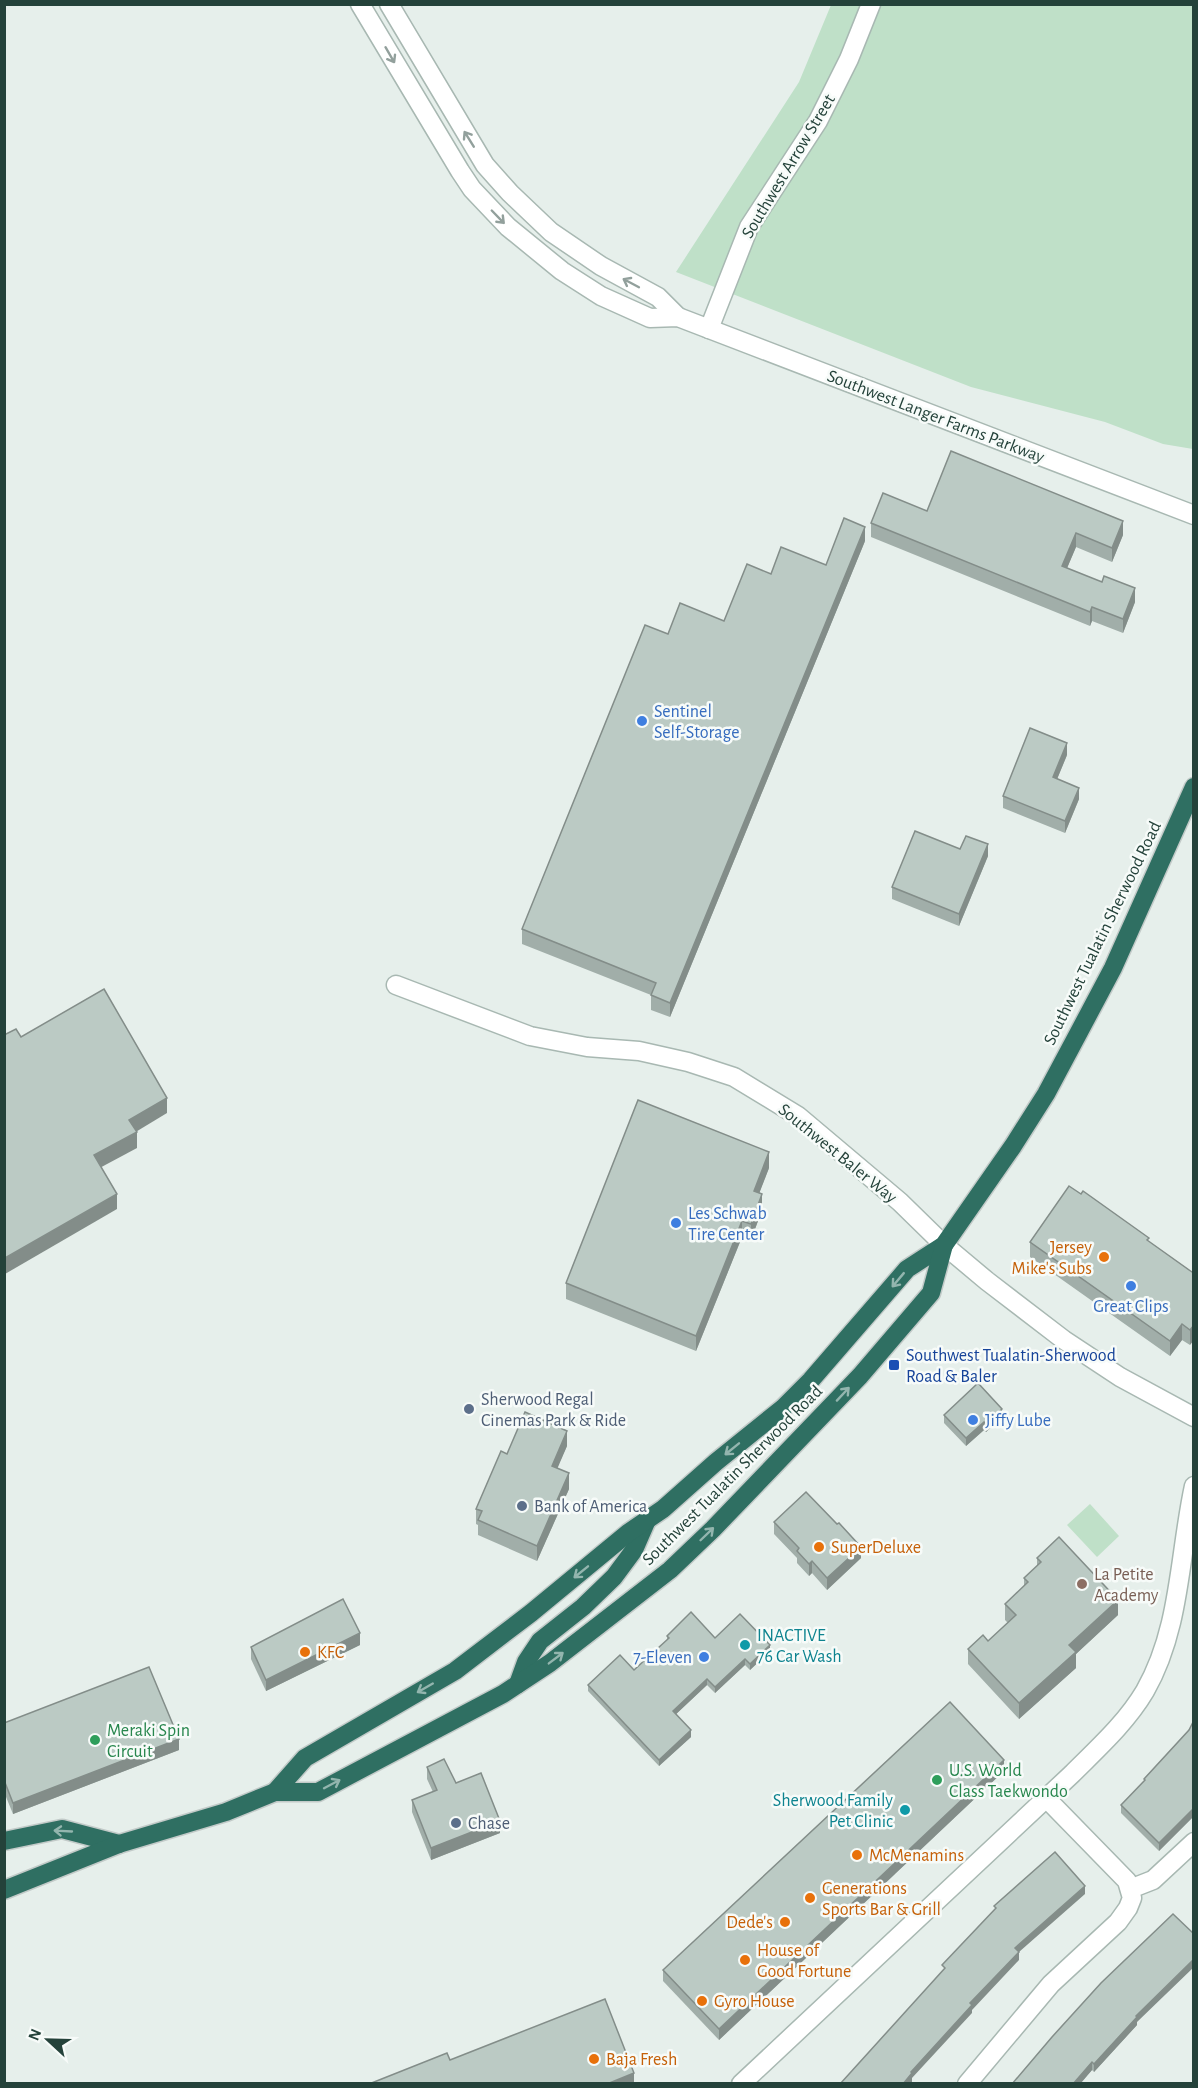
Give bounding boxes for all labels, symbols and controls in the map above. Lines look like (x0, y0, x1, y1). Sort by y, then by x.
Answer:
one-way arrow (384, 46, 396, 63)
street label: Southwest Arrow Street (739, 91, 839, 242)
one-way arrow (463, 131, 475, 148)
one-way arrow (490, 209, 505, 224)
one-way arrow (623, 277, 641, 288)
street label: Southwest Langer Farms Parkway (825, 367, 1047, 467)
place label: Sentinel Self-Storage (654, 703, 740, 742)
marker: Sentinel Self-Storage (635, 714, 649, 728)
street label: Southwest Tualatin Sherwood Road (1041, 819, 1165, 1048)
street label: Southwest Baler Way (775, 1101, 900, 1207)
place label: Les Schwab Tire Center (688, 1205, 767, 1244)
marker: Les Schwab Tire Center (669, 1216, 683, 1230)
place label: Jersey Mike's Subs (1011, 1239, 1092, 1278)
marker: Jersey Mike's Subs (1097, 1250, 1111, 1264)
one-way arrow (891, 1272, 905, 1287)
marker: Great Clips (1124, 1279, 1138, 1293)
place label: Great Clips (1093, 1298, 1169, 1316)
place label: Southwest Tualatin-Sherwood Road & Baler (906, 1347, 1116, 1386)
marker: Southwest Tualatin-Sherwood Road & Baler (887, 1358, 901, 1372)
street label: Southwest Tualatin Sherwood Road (639, 1382, 826, 1569)
one-way arrow (835, 1387, 850, 1402)
place label: Sherwood Regal Cinemas Park & Ride (481, 1391, 626, 1430)
marker: Sherwood Regal Cinemas Park & Ride (462, 1402, 476, 1416)
place label: Jiffy Lube (985, 1412, 1051, 1430)
marker: Jiffy Lube (966, 1413, 980, 1427)
one-way arrow (724, 1442, 740, 1455)
place label: Bank of America (534, 1498, 647, 1516)
marker: Bank of America (515, 1499, 529, 1513)
one-way arrow (699, 1527, 714, 1542)
place label: SuperDeluxe (831, 1539, 921, 1557)
marker: SuperDeluxe (812, 1540, 826, 1554)
one-way arrow (573, 1565, 589, 1578)
place label: La Petite Academy (1094, 1566, 1159, 1605)
marker: La Petite Academy (1075, 1577, 1089, 1591)
place label: INACTIVE 76 Car Wash (757, 1627, 842, 1666)
marker: INACTIVE 76 Car Wash (738, 1638, 752, 1652)
place label: KFC (317, 1644, 344, 1662)
marker: KFC (298, 1645, 312, 1659)
place label: 7-Eleven (633, 1649, 692, 1667)
marker: 7-Eleven (697, 1650, 711, 1664)
one-way arrow (548, 1652, 564, 1664)
one-way arrow (417, 1683, 434, 1695)
place label: Meraki Spin Circuit (107, 1722, 190, 1761)
marker: Meraki Spin Circuit (88, 1733, 102, 1747)
place label: U.S. World Class Taekwondo (949, 1762, 1068, 1801)
marker: U.S. World Class Taekwondo (930, 1773, 944, 1787)
one-way arrow (322, 1778, 340, 1789)
place label: Sherwood Family Pet Clinic (773, 1792, 893, 1831)
marker: Sherwood Family Pet Clinic (898, 1803, 912, 1817)
place label: Chase (468, 1815, 510, 1833)
marker: Chase (449, 1816, 463, 1830)
one-way arrow (54, 1826, 73, 1837)
place label: McMenamins (869, 1847, 964, 1865)
marker: McMenamins (850, 1848, 864, 1862)
place label: Generations Sports Bar & Grill (822, 1880, 941, 1919)
marker: Generations Sports Bar & Grill (803, 1891, 817, 1905)
place label: Dede's (726, 1914, 773, 1932)
marker: Dede's (778, 1915, 792, 1929)
place label: House of Good Fortune (757, 1942, 851, 1981)
marker: House of Good Fortune (738, 1953, 752, 1967)
place label: Gyro House (714, 1993, 795, 2011)
marker: Gyro House (695, 1994, 709, 2008)
north arrow (18, 2010, 78, 2070)
text: N (26, 2027, 45, 2043)
place label: Baja Fresh (606, 2051, 677, 2069)
marker: Baja Fresh (587, 2052, 601, 2066)

